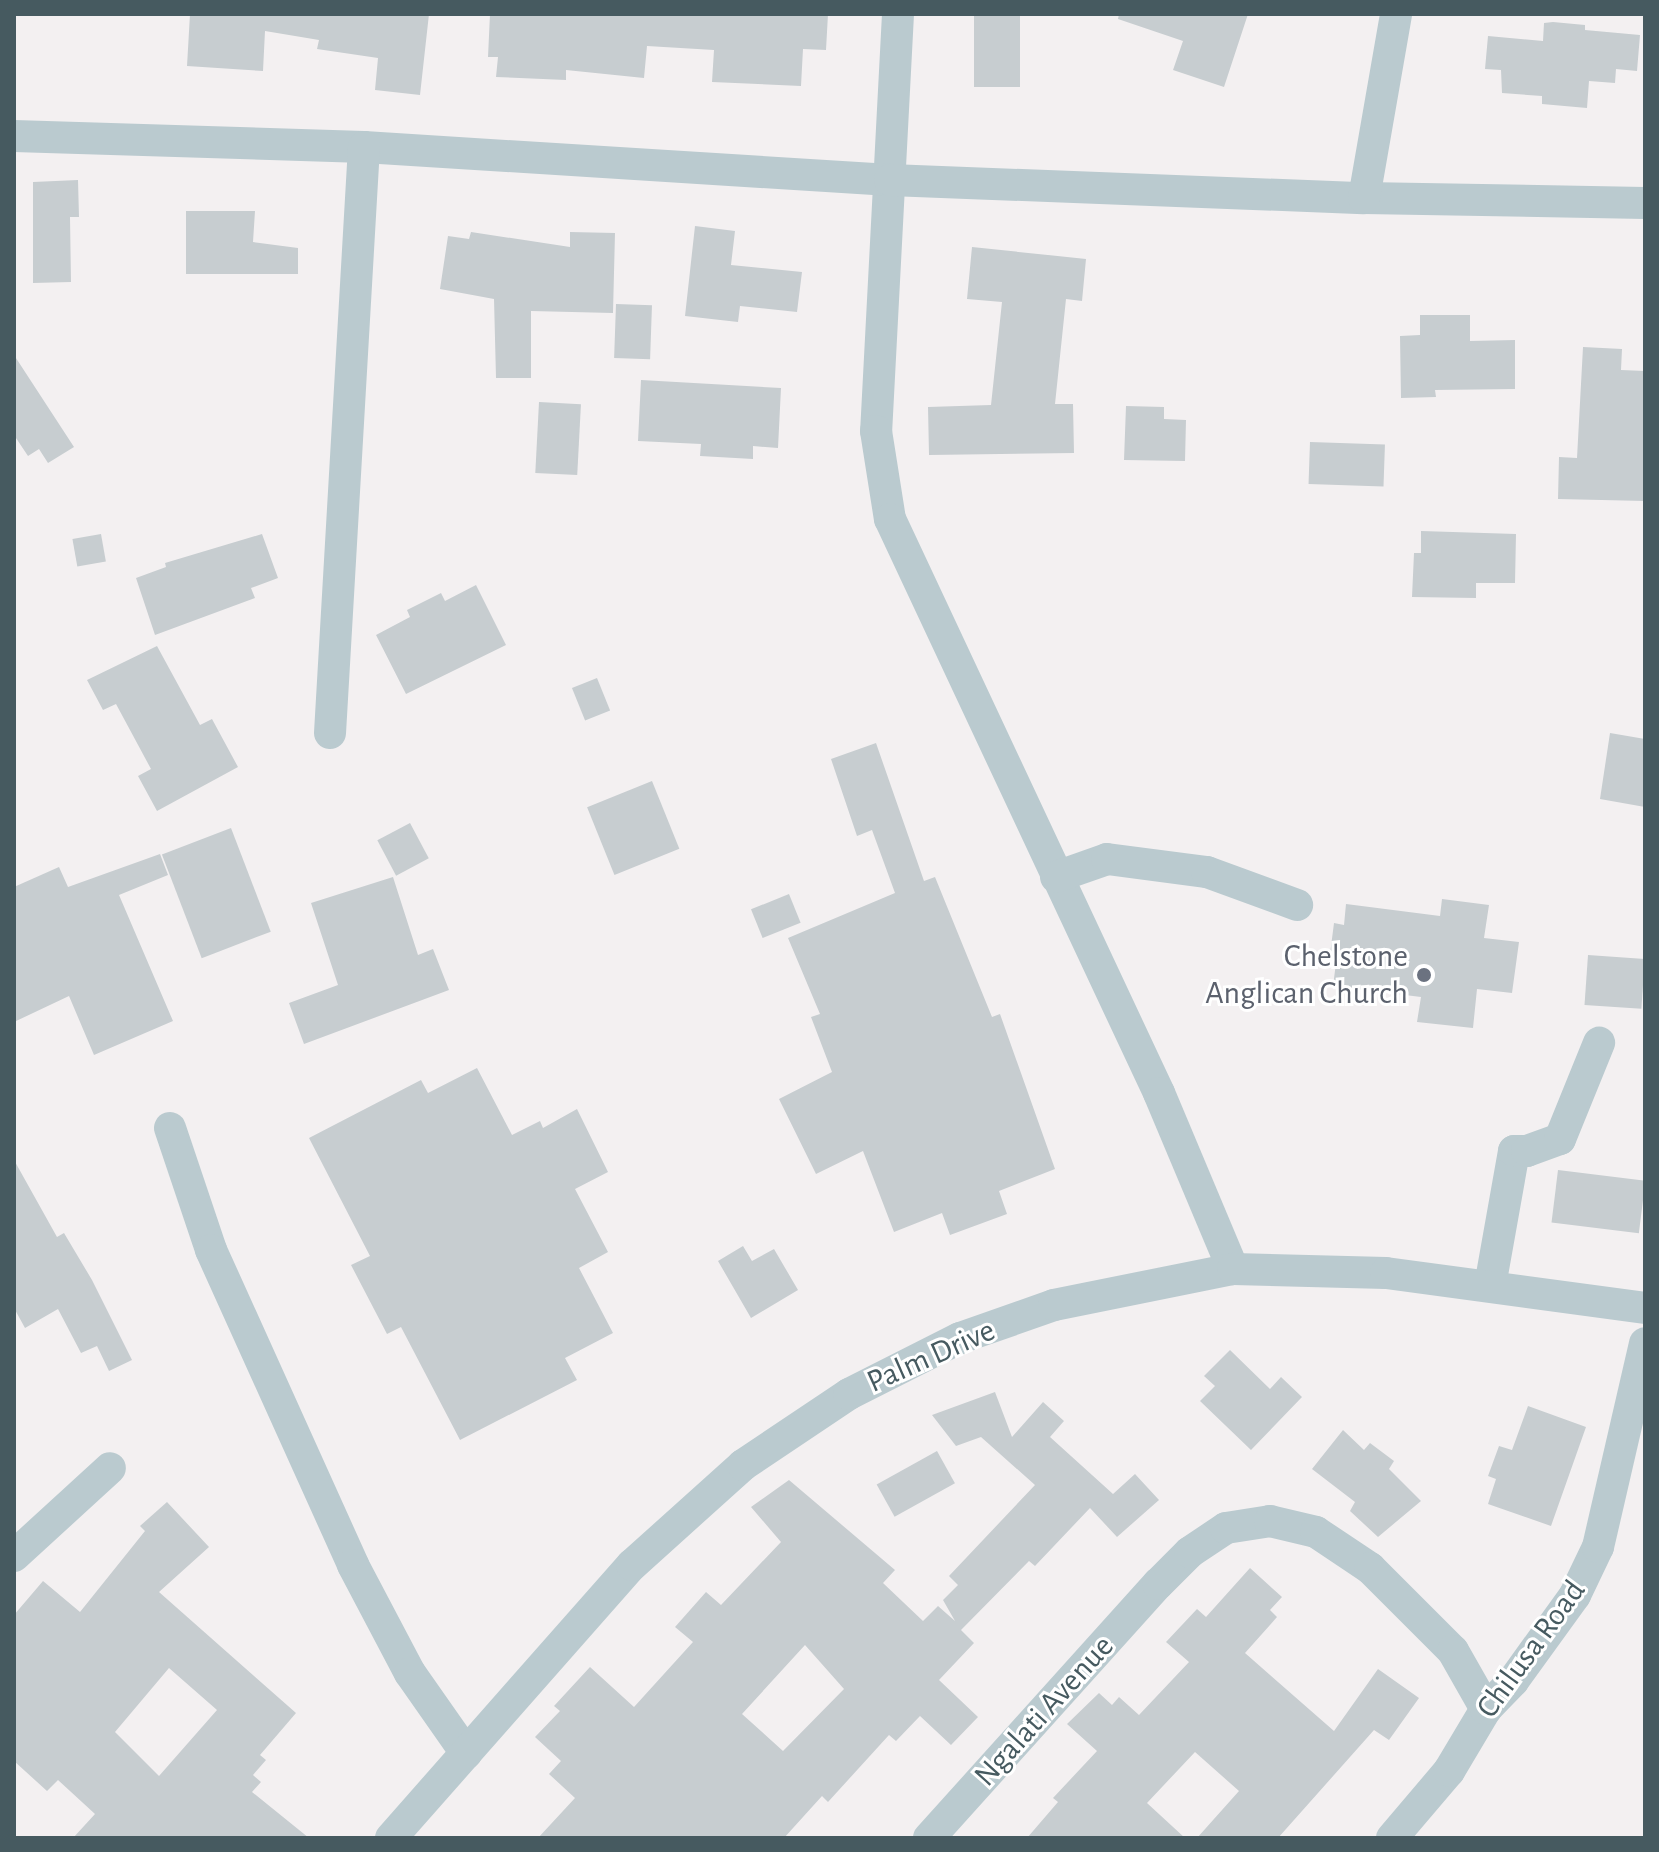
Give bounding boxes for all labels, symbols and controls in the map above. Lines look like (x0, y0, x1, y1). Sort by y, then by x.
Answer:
place label: Chelstone Anglican Church (1205, 938, 1408, 1013)
marker: Chelstone Anglican Church (1415, 966, 1433, 984)
street label: Palm Drive (861, 1311, 1001, 1401)
street label: Chilusa Road (1468, 1573, 1594, 1725)
street label: Ngalati Avenue (966, 1627, 1122, 1795)

